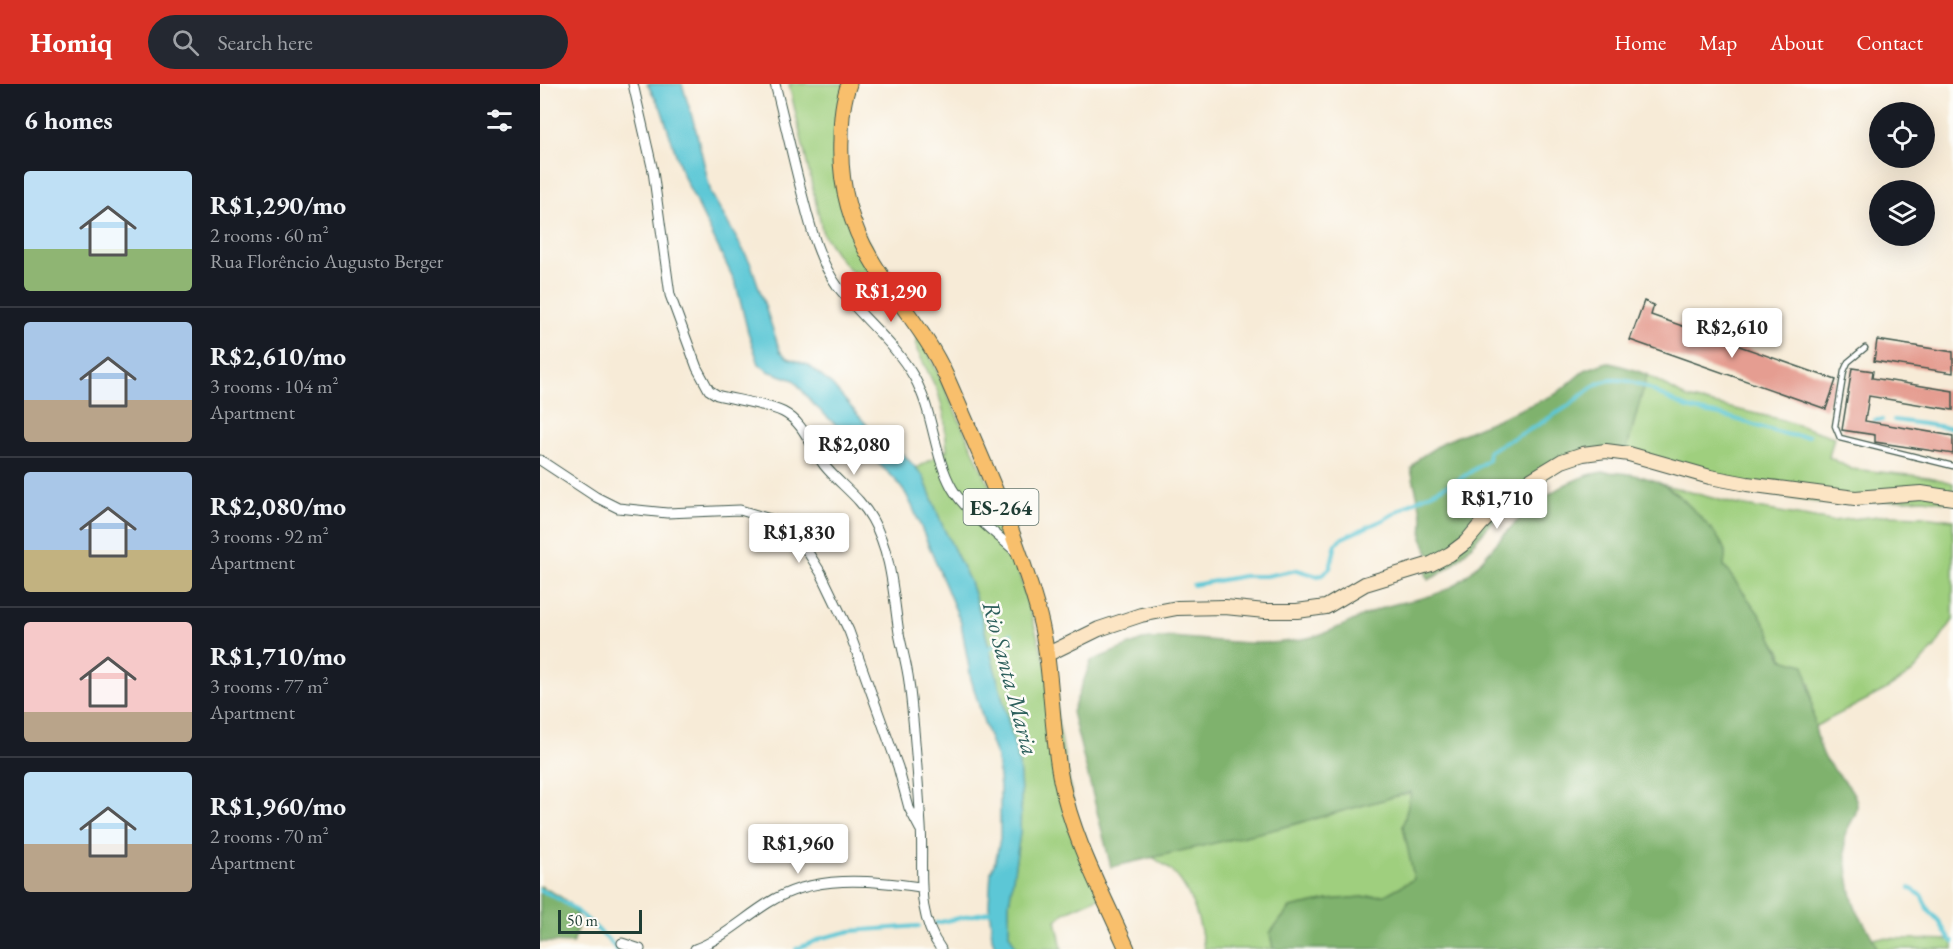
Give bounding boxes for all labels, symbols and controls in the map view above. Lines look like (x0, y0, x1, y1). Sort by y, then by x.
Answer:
search box (148, 15, 568, 69)
text: Homiq (30, 24, 112, 60)
icon: search (169, 26, 202, 59)
text: Search here (217, 28, 313, 57)
text: Home (1614, 29, 1666, 56)
text: Map (1699, 29, 1737, 56)
text: About (1770, 29, 1823, 56)
text: Contact (1856, 29, 1923, 56)
map controls (1869, 102, 1935, 246)
button: locate (1869, 102, 1935, 168)
text: 6 homes (24, 103, 113, 137)
icon: filters (483, 104, 516, 137)
button: layers (1869, 180, 1935, 246)
text: R$1,290/mo (210, 188, 346, 222)
icon: home (72, 195, 144, 267)
text: 2 rooms · 60 m² (210, 222, 329, 248)
text: Rua Florêncio Augusto Berger (210, 248, 443, 274)
pin: R$1,290 (836, 272, 946, 323)
text: R$1,290 (855, 278, 927, 304)
pin: R$2,610 (1677, 308, 1787, 359)
text: R$2,610 (1696, 314, 1768, 340)
text: R$2,610/mo (210, 339, 346, 373)
icon: home (72, 346, 144, 418)
text: 3 rooms · 104 m² (210, 373, 338, 399)
text: Apartment (210, 399, 295, 425)
pin: R$2,080 (799, 425, 909, 476)
text: R$2,080 (818, 431, 890, 457)
pin: R$1,710 (1442, 479, 1552, 530)
text: R$1,710 (1461, 485, 1533, 511)
text: R$2,080/mo (210, 489, 346, 523)
road number: ES-264 (964, 489, 1038, 525)
icon: home (72, 496, 144, 568)
pin: R$1,830 (744, 513, 854, 564)
text: R$1,830 (763, 519, 835, 545)
text: 3 rooms · 92 m² (210, 523, 329, 549)
text: Apartment (210, 549, 295, 575)
water label: Rio Santa Maria (975, 597, 1047, 759)
text: R$1,710/mo (210, 639, 346, 673)
icon: home (72, 646, 144, 718)
text: 3 rooms · 77 m² (210, 673, 329, 699)
text: Apartment (210, 699, 295, 725)
text: R$1,960/mo (210, 789, 346, 823)
icon: home (72, 796, 144, 868)
text: 2 rooms · 70 m² (210, 823, 329, 849)
pin: R$1,960 (743, 824, 853, 875)
text: R$1,960 (762, 830, 834, 856)
text: Apartment (210, 849, 295, 875)
scale bar (558, 907, 642, 934)
text: 50 m (567, 910, 598, 931)

